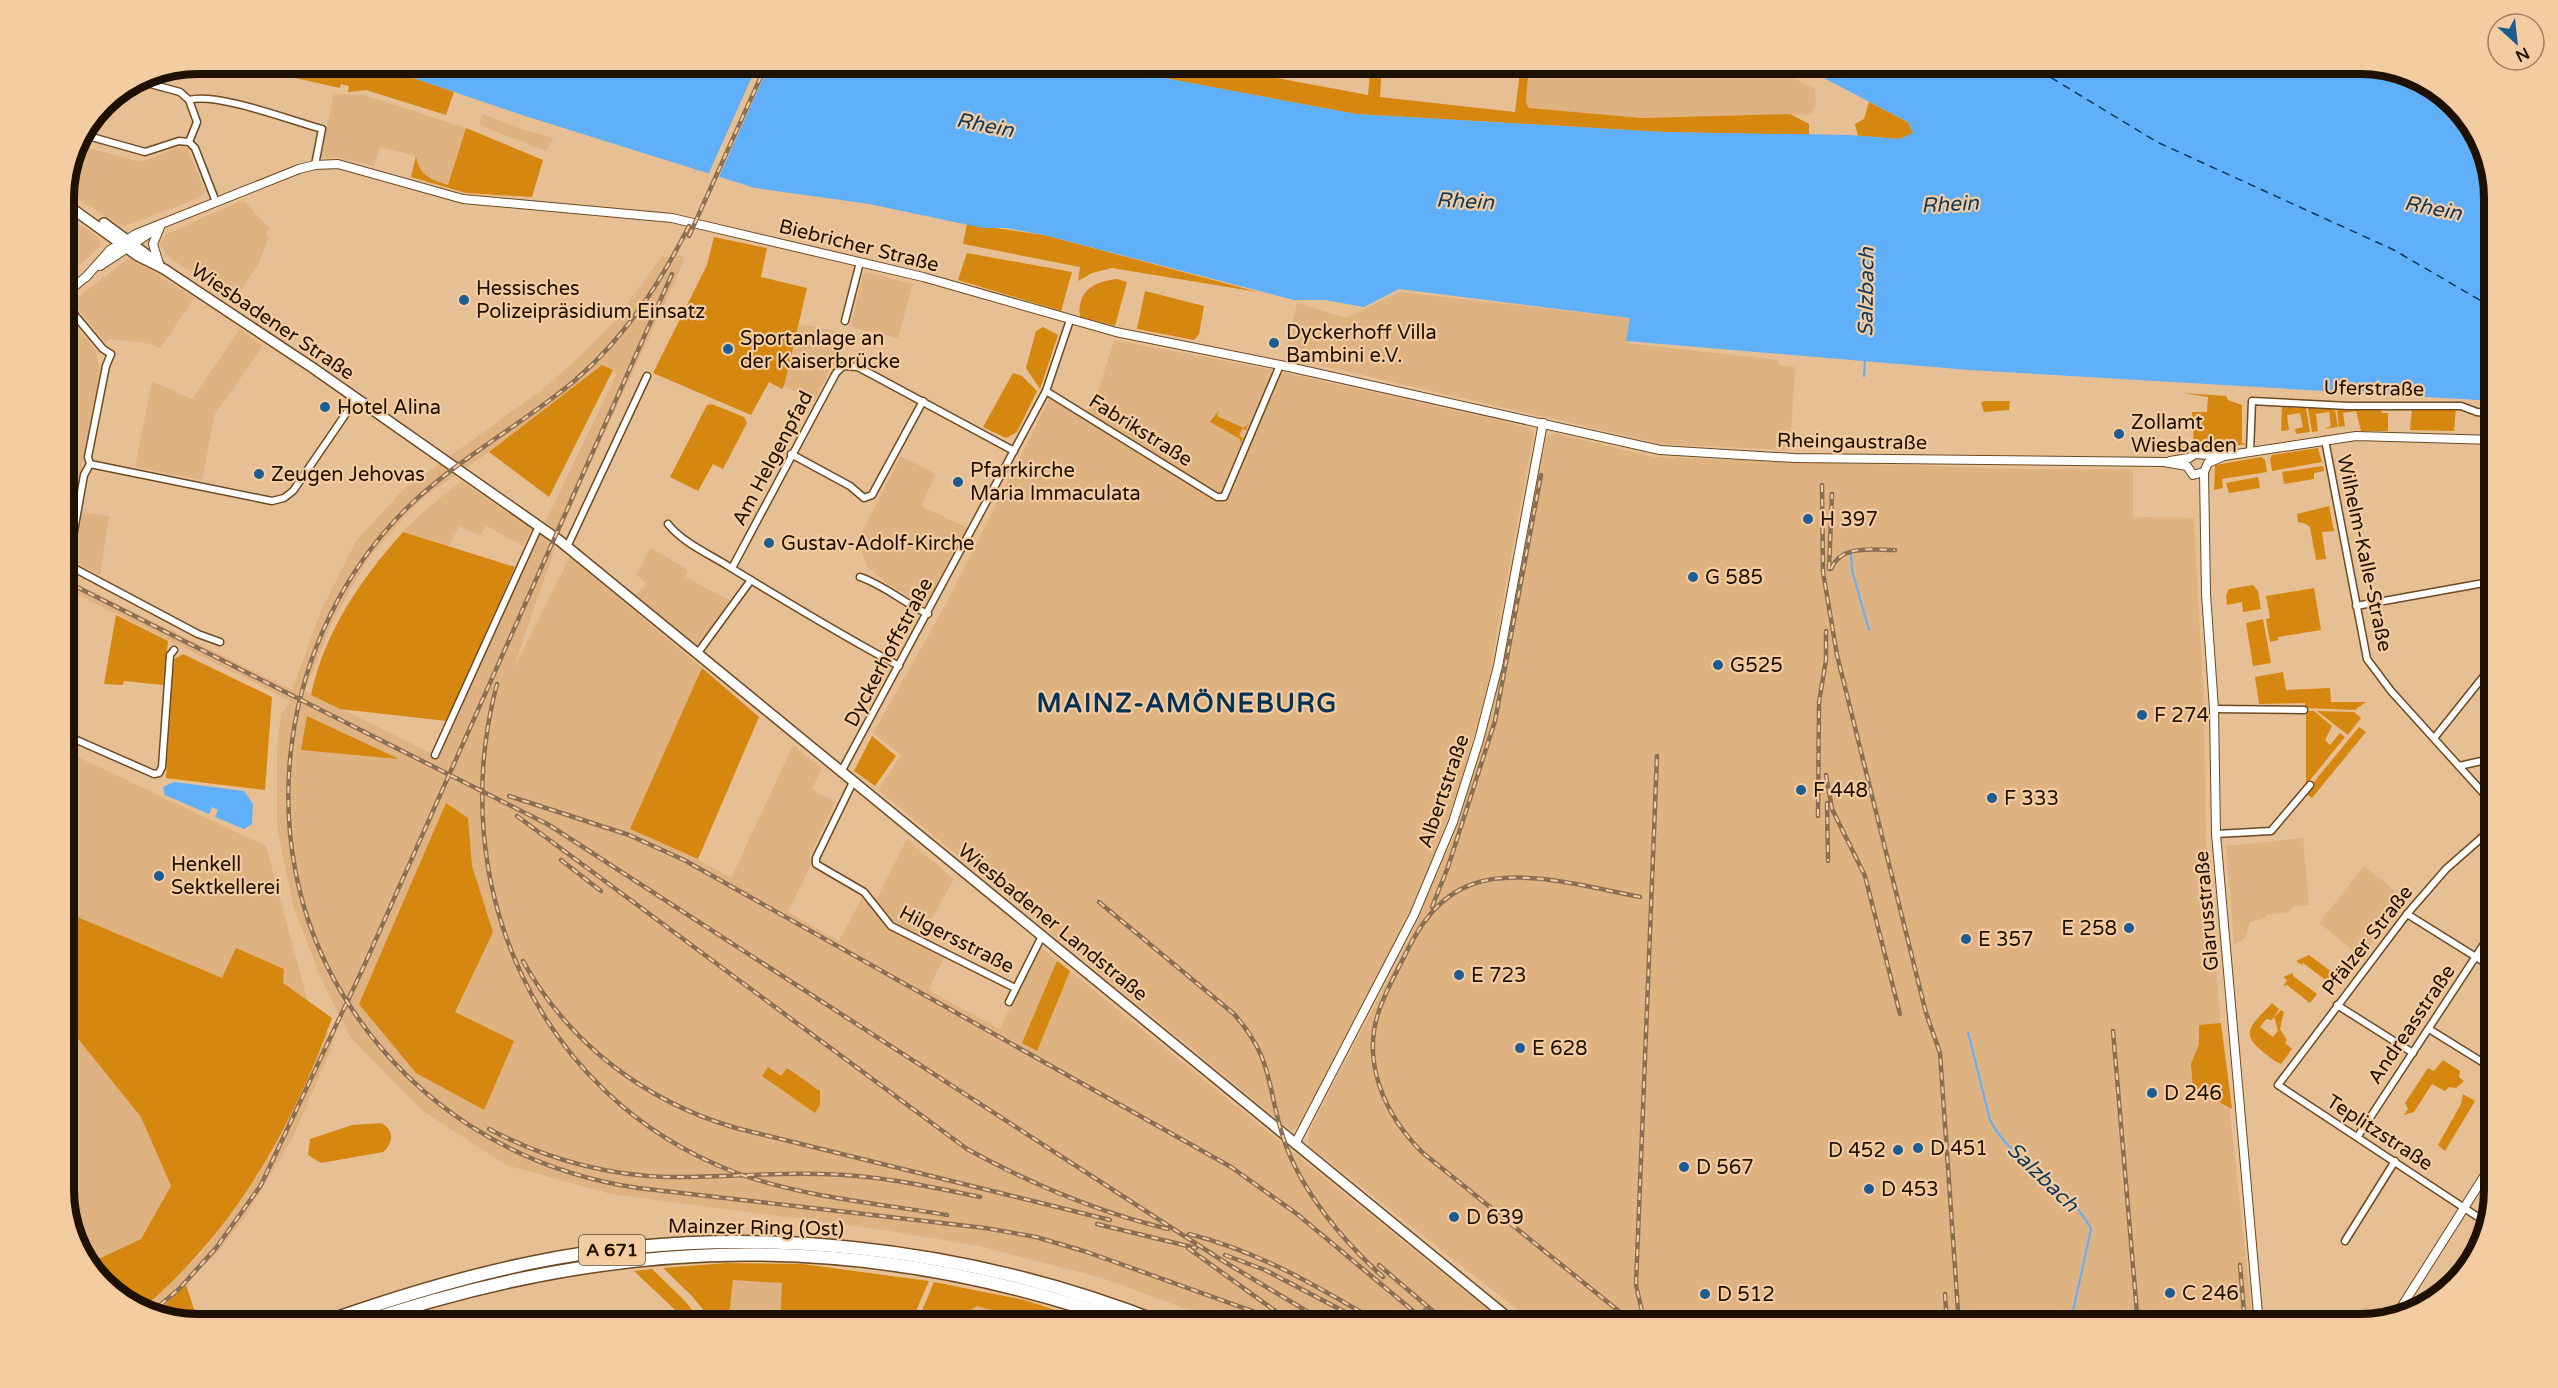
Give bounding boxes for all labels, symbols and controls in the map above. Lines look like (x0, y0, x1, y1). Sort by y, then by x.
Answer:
north arrow (2486, 12, 2546, 72)
text: N (2512, 43, 2533, 66)
water label: Rhein (954, 108, 1017, 143)
water label: Rhein (1436, 188, 1496, 216)
water label: Rhein (1921, 190, 1981, 218)
water label: Rhein (2402, 191, 2465, 226)
street label: Biebricher Straße (776, 214, 941, 277)
water label: Salzbach (1853, 246, 1880, 337)
street label: Wiesbadener Straße (186, 258, 359, 385)
place label: Hessisches Polizeipräsidium Einsatz (476, 277, 705, 324)
marker: Hessisches Polizeipräsidium Einsatz (457, 293, 471, 307)
place label: Dyckerhoff Villa Bambini e.V. (1286, 321, 1437, 368)
place label: Sportanlage an der Kaiserbrücke (740, 327, 900, 374)
marker: Dyckerhoff Villa Bambini e.V. (1267, 336, 1281, 350)
marker: Sportanlage an der Kaiserbrücke (721, 342, 735, 356)
street label: Uferstraße (2323, 376, 2424, 402)
street label: Am Helgenpfad (727, 387, 819, 530)
street label: Fabrikstraße (1084, 390, 1197, 472)
place label: Hotel Alina (337, 396, 441, 420)
marker: Hotel Alina (318, 400, 332, 414)
place label: Zollamt Wiesbaden (2131, 411, 2237, 458)
marker: Zollamt Wiesbaden (2112, 427, 2126, 441)
street label: Rheingaustraße (1777, 429, 1927, 455)
street label: Wilhelm-Kalle-Straße (2331, 453, 2397, 654)
place label: Pfarrkirche Maria Immaculata (970, 459, 1141, 506)
place label: Zeugen Jehovas (271, 463, 425, 487)
marker: Zeugen Jehovas (252, 467, 266, 481)
marker: Pfarrkirche Maria Immaculata (951, 475, 965, 489)
place label: H 397 (1820, 508, 1878, 532)
marker: H 397 (1801, 512, 1815, 526)
place label: Gustav-Adolf-Kirche (781, 532, 974, 556)
marker: Gustav-Adolf-Kirche (762, 536, 776, 550)
place label: G 585 (1705, 566, 1763, 590)
marker: G 585 (1686, 570, 1700, 584)
street label: Dyckerhoffstraße (839, 574, 938, 731)
place label: G525 (1730, 654, 1783, 678)
marker: G525 (1711, 658, 1725, 672)
district label: MAINZ-AMÖNEBURG (1036, 688, 1338, 719)
place label: F 274 (2154, 704, 2209, 728)
marker: F 274 (2135, 708, 2149, 722)
street label: Albertstraße (1413, 731, 1475, 851)
place label: F 448 (1813, 779, 1868, 803)
marker: F 448 (1794, 783, 1808, 797)
place label: F 333 (2004, 787, 2059, 811)
marker: F 333 (1985, 791, 1999, 805)
street label: Wiesbadener Landstraße (953, 839, 1152, 1007)
street label: Glarusstraße (2190, 850, 2224, 972)
place label: Henkell Sektkellerei (171, 853, 280, 900)
marker: Henkell Sektkellerei (152, 869, 166, 883)
street label: Pfälzer Straße (2317, 881, 2418, 1000)
street label: Hilgersstraße (895, 901, 1018, 979)
place label: E 258 (2061, 917, 2117, 941)
marker: E 258 (2122, 921, 2136, 935)
place label: E 357 (1978, 928, 2034, 952)
marker: E 357 (1959, 932, 1973, 946)
street label: Andreasstraße (2363, 960, 2461, 1089)
place label: E 723 (1471, 964, 1527, 988)
marker: E 723 (1452, 968, 1466, 982)
place label: E 628 (1532, 1037, 1588, 1061)
marker: E 628 (1513, 1041, 1527, 1055)
place label: D 246 (2164, 1082, 2222, 1106)
marker: D 246 (2145, 1086, 2159, 1100)
street label: Teplitzstraße (2322, 1090, 2437, 1176)
place label: D 451 (1930, 1137, 1988, 1161)
water label: Salzbach (2002, 1137, 2084, 1218)
place label: D 452 (1828, 1139, 1886, 1163)
marker: D 451 (1911, 1141, 1925, 1155)
marker: D 452 (1891, 1143, 1905, 1157)
place label: D 567 (1696, 1156, 1754, 1180)
marker: D 567 (1677, 1160, 1691, 1174)
place label: D 453 (1881, 1178, 1939, 1202)
marker: D 453 (1862, 1182, 1876, 1196)
place label: D 639 (1466, 1206, 1524, 1230)
marker: D 639 (1447, 1210, 1461, 1224)
street label: Mainzer Ring (Ost) (668, 1214, 844, 1242)
road number: A 671 (579, 1235, 645, 1265)
place label: C 246 (2182, 1282, 2239, 1306)
place label: D 512 (1717, 1283, 1775, 1307)
marker: C 246 (2163, 1286, 2177, 1300)
marker: D 512 (1698, 1287, 1712, 1301)

